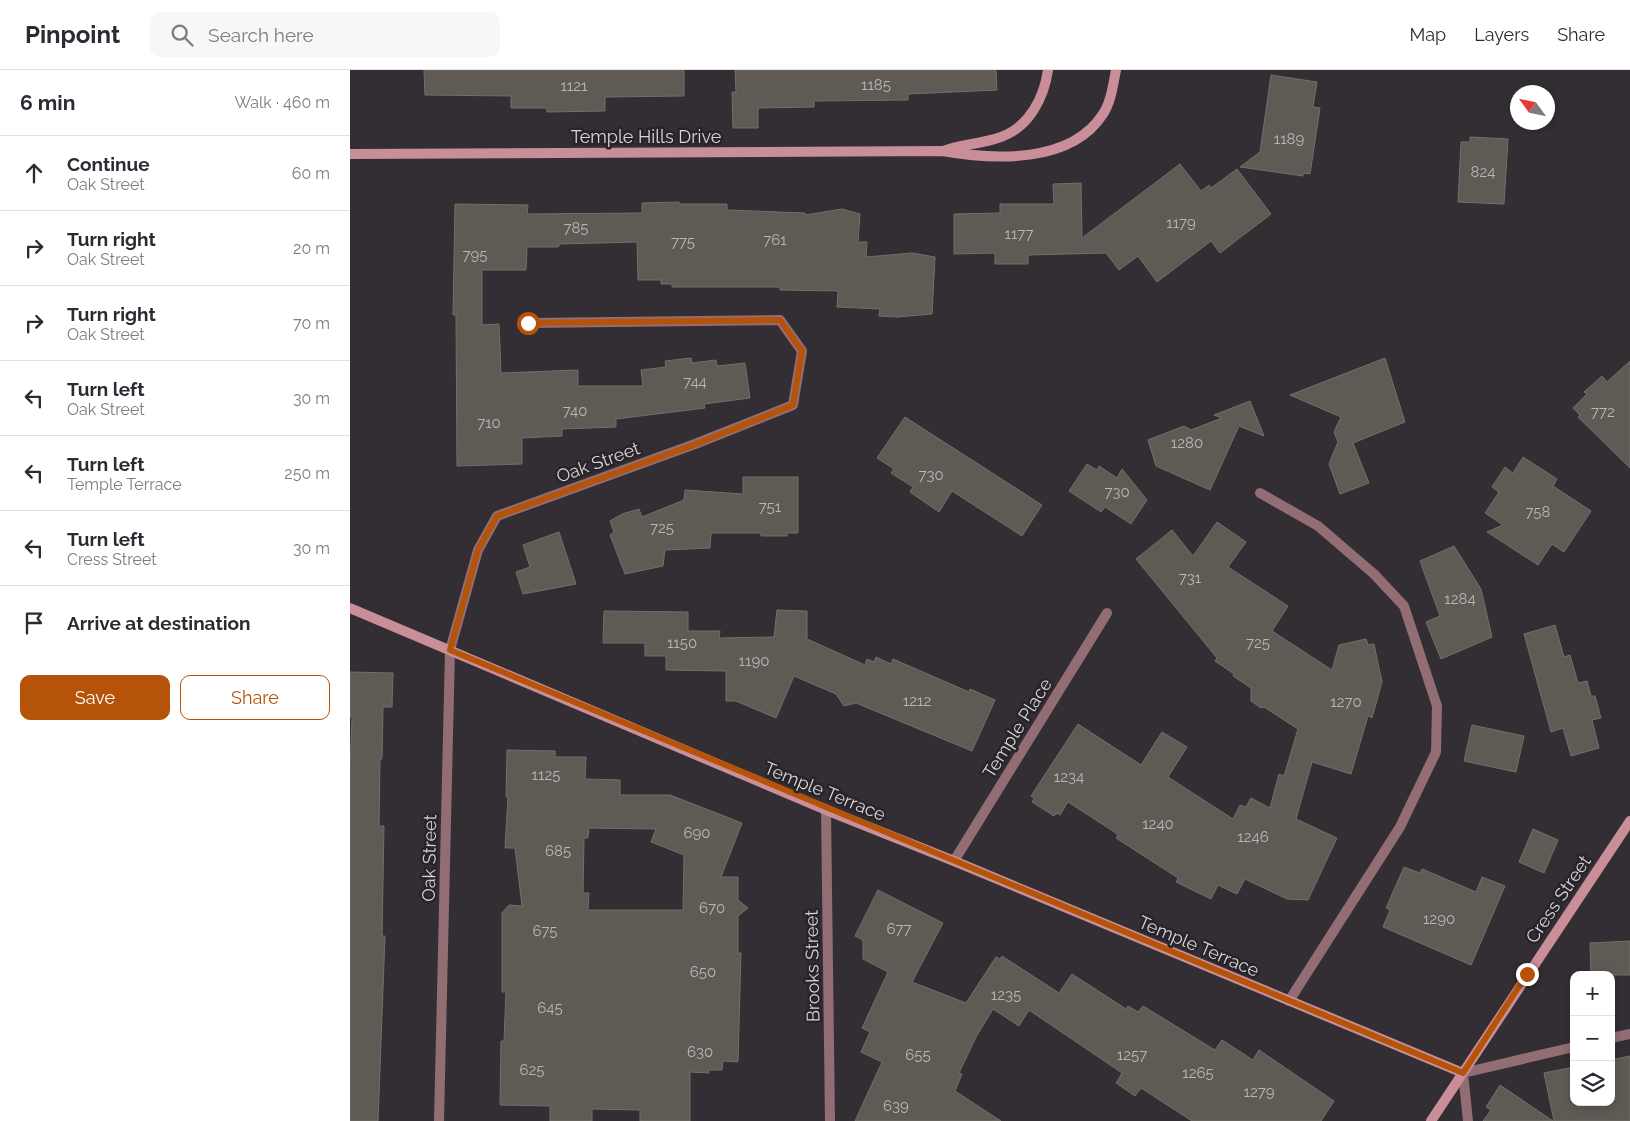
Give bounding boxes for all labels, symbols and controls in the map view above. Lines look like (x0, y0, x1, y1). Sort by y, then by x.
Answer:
search box (150, 12, 500, 57)
text: Pinpoint (25, 20, 120, 49)
icon: search (168, 21, 196, 49)
text: Search here (208, 24, 314, 46)
text: Map (1410, 24, 1446, 45)
text: Layers (1474, 24, 1529, 45)
text: Share (1557, 24, 1605, 45)
house number: 1185 (861, 76, 891, 94)
house number: 1121 (560, 77, 588, 95)
north arrow (1510, 85, 1555, 130)
text: 6 min (20, 90, 75, 115)
text: Walk · 460 m (234, 93, 330, 112)
street label: Temple Hills Drive (571, 126, 722, 147)
house number: 1189 (1274, 130, 1304, 148)
text: Continue (67, 153, 150, 175)
icon: ahead (20, 159, 48, 187)
house number: 824 (1471, 163, 1495, 181)
text: 60 m (292, 164, 330, 183)
text: Oak Street (67, 175, 145, 194)
house number: 1179 (1166, 214, 1196, 232)
house number: 785 (563, 219, 589, 237)
house number: 1177 (1005, 225, 1033, 243)
text: Turn right (67, 228, 156, 250)
house number: 761 (763, 231, 787, 249)
house number: 775 (671, 233, 695, 251)
icon: right (20, 234, 48, 262)
text: 20 m (293, 239, 330, 258)
house number: 795 (463, 246, 487, 264)
text: Oak Street (67, 250, 145, 269)
text: Turn right (67, 303, 156, 325)
icon: right (20, 309, 48, 337)
route start (517, 312, 540, 335)
text: 70 m (293, 314, 330, 333)
text: Oak Street (67, 325, 145, 344)
house number: 744 (683, 373, 707, 391)
text: Turn left (67, 378, 144, 400)
icon: left (20, 384, 48, 412)
text: 30 m (293, 389, 330, 408)
text: Oak Street (67, 400, 145, 419)
house number: 740 (563, 402, 587, 420)
house number: 772 (1591, 403, 1615, 421)
house number: 710 (477, 414, 501, 432)
house number: 1280 (1171, 434, 1203, 452)
street label: Oak Street (553, 437, 643, 487)
text: Turn left (67, 453, 144, 475)
icon: left (20, 459, 48, 487)
text: 250 m (284, 464, 330, 483)
house number: 730 (918, 466, 944, 484)
text: Temple Terrace (67, 475, 182, 494)
house number: 730 (1104, 483, 1130, 501)
house number: 751 (759, 498, 782, 516)
house number: 758 (1526, 503, 1551, 521)
house number: 725 (650, 519, 674, 537)
text: Turn left (67, 528, 144, 550)
icon: left (20, 534, 48, 562)
text: 30 m (293, 539, 330, 558)
text: Cress Street (67, 550, 157, 569)
house number: 731 (1179, 569, 1202, 587)
house number: 1284 (1444, 590, 1476, 608)
icon: arrive (20, 609, 48, 637)
text: Arrive at destination (67, 612, 251, 634)
house number: 1150 (667, 634, 697, 652)
house number: 725 (1246, 634, 1270, 652)
house number: 1190 (739, 652, 769, 670)
street label: Temple Place (978, 674, 1056, 782)
button: Save (20, 675, 170, 720)
button: Share (180, 675, 330, 720)
house number: 1212 (903, 692, 931, 710)
house number: 1270 (1330, 693, 1362, 711)
street label: Temple Terrace (761, 757, 889, 825)
house number: 1125 (532, 766, 560, 784)
house number: 1234 (1054, 768, 1084, 786)
street label: Oak Street (418, 814, 440, 902)
house number: 1240 (1142, 815, 1174, 833)
house number: 690 (683, 824, 711, 842)
house number: 1246 (1237, 828, 1269, 846)
house number: 685 (545, 842, 571, 860)
street label: Cress Street (1521, 851, 1595, 947)
house number: 670 (699, 899, 725, 917)
street label: Brooks Street (801, 910, 823, 1022)
house number: 1290 (1423, 910, 1455, 928)
street label: Temple Terrace (1136, 911, 1263, 981)
house number: 677 (886, 920, 912, 938)
house number: 675 (532, 922, 558, 940)
house number: 650 (690, 963, 716, 981)
route end (1516, 963, 1539, 986)
map controls (1570, 971, 1615, 1106)
button: + (1570, 971, 1615, 1016)
house number: 1235 (991, 986, 1021, 1004)
house number: 645 (537, 999, 563, 1017)
button: − (1570, 1016, 1615, 1061)
house number: 630 (687, 1043, 713, 1061)
house number: 655 (905, 1046, 931, 1064)
house number: 1257 (1117, 1046, 1147, 1064)
house number: 625 (519, 1061, 545, 1079)
button: layers (1570, 1061, 1615, 1106)
house number: 1265 (1182, 1064, 1214, 1082)
house number: 1279 (1243, 1083, 1275, 1101)
house number: 639 (883, 1097, 909, 1115)

